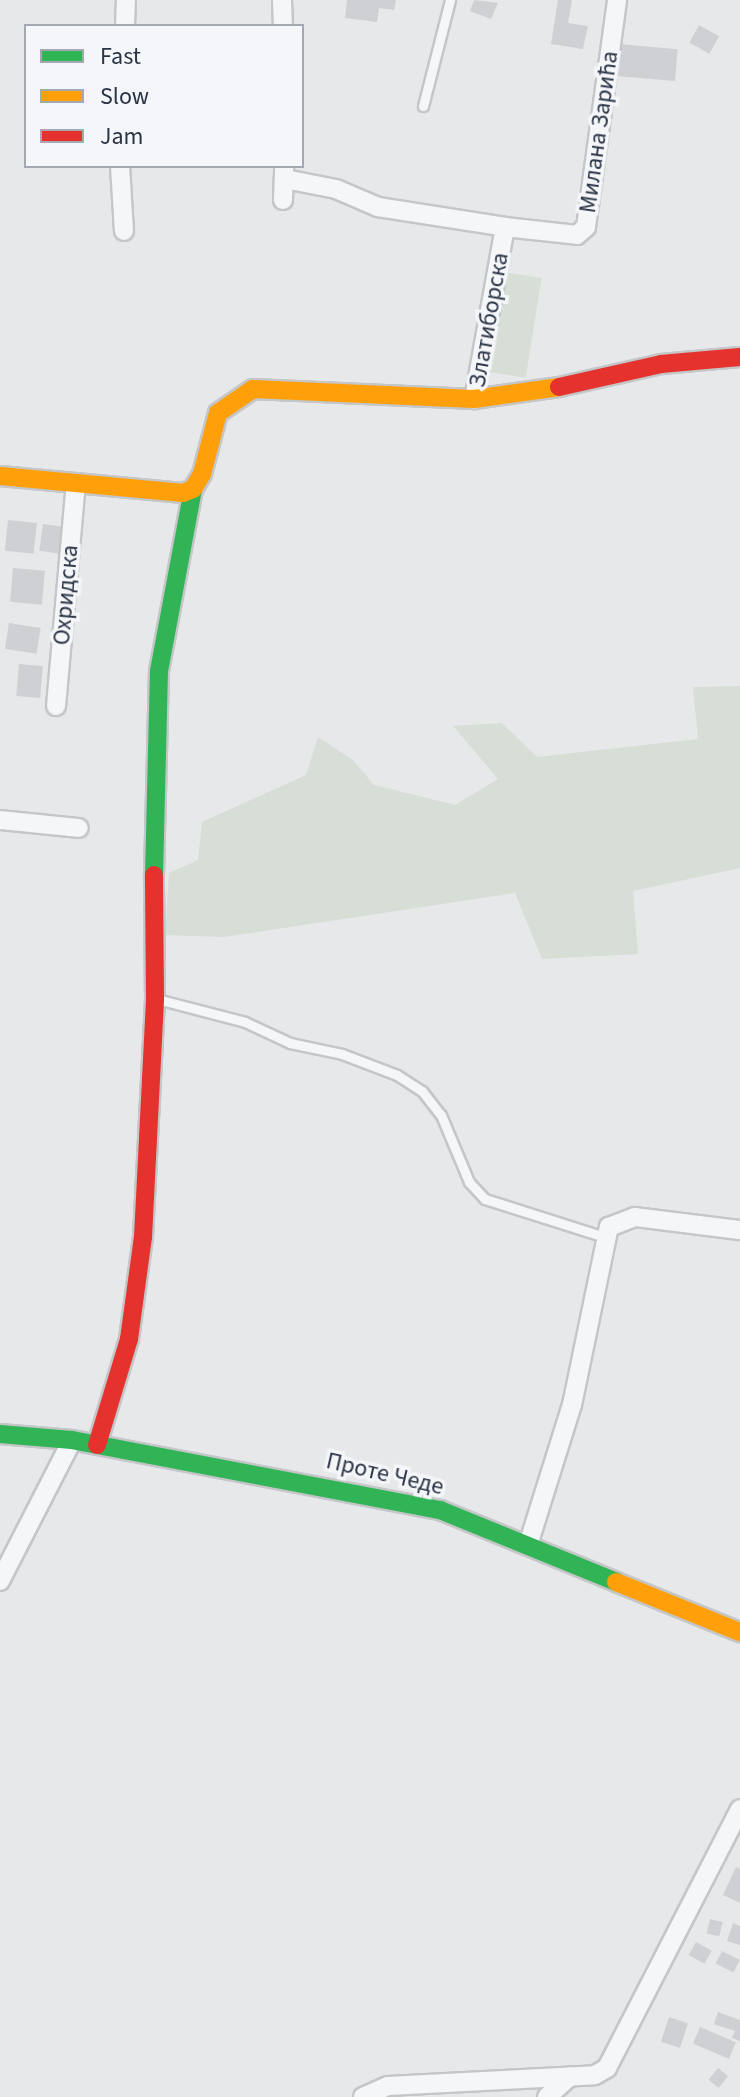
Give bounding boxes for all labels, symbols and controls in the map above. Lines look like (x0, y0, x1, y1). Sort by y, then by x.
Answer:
legend (24, 24, 304, 168)
text: Fast (100, 39, 141, 74)
street label: Милана Зарића (573, 49, 625, 215)
text: Slow (100, 79, 149, 114)
text: Jam (100, 119, 144, 154)
street label: Златиборска (463, 250, 515, 390)
street label: Охридска (47, 544, 85, 646)
street label: Проте Чеде (323, 1446, 447, 1502)

